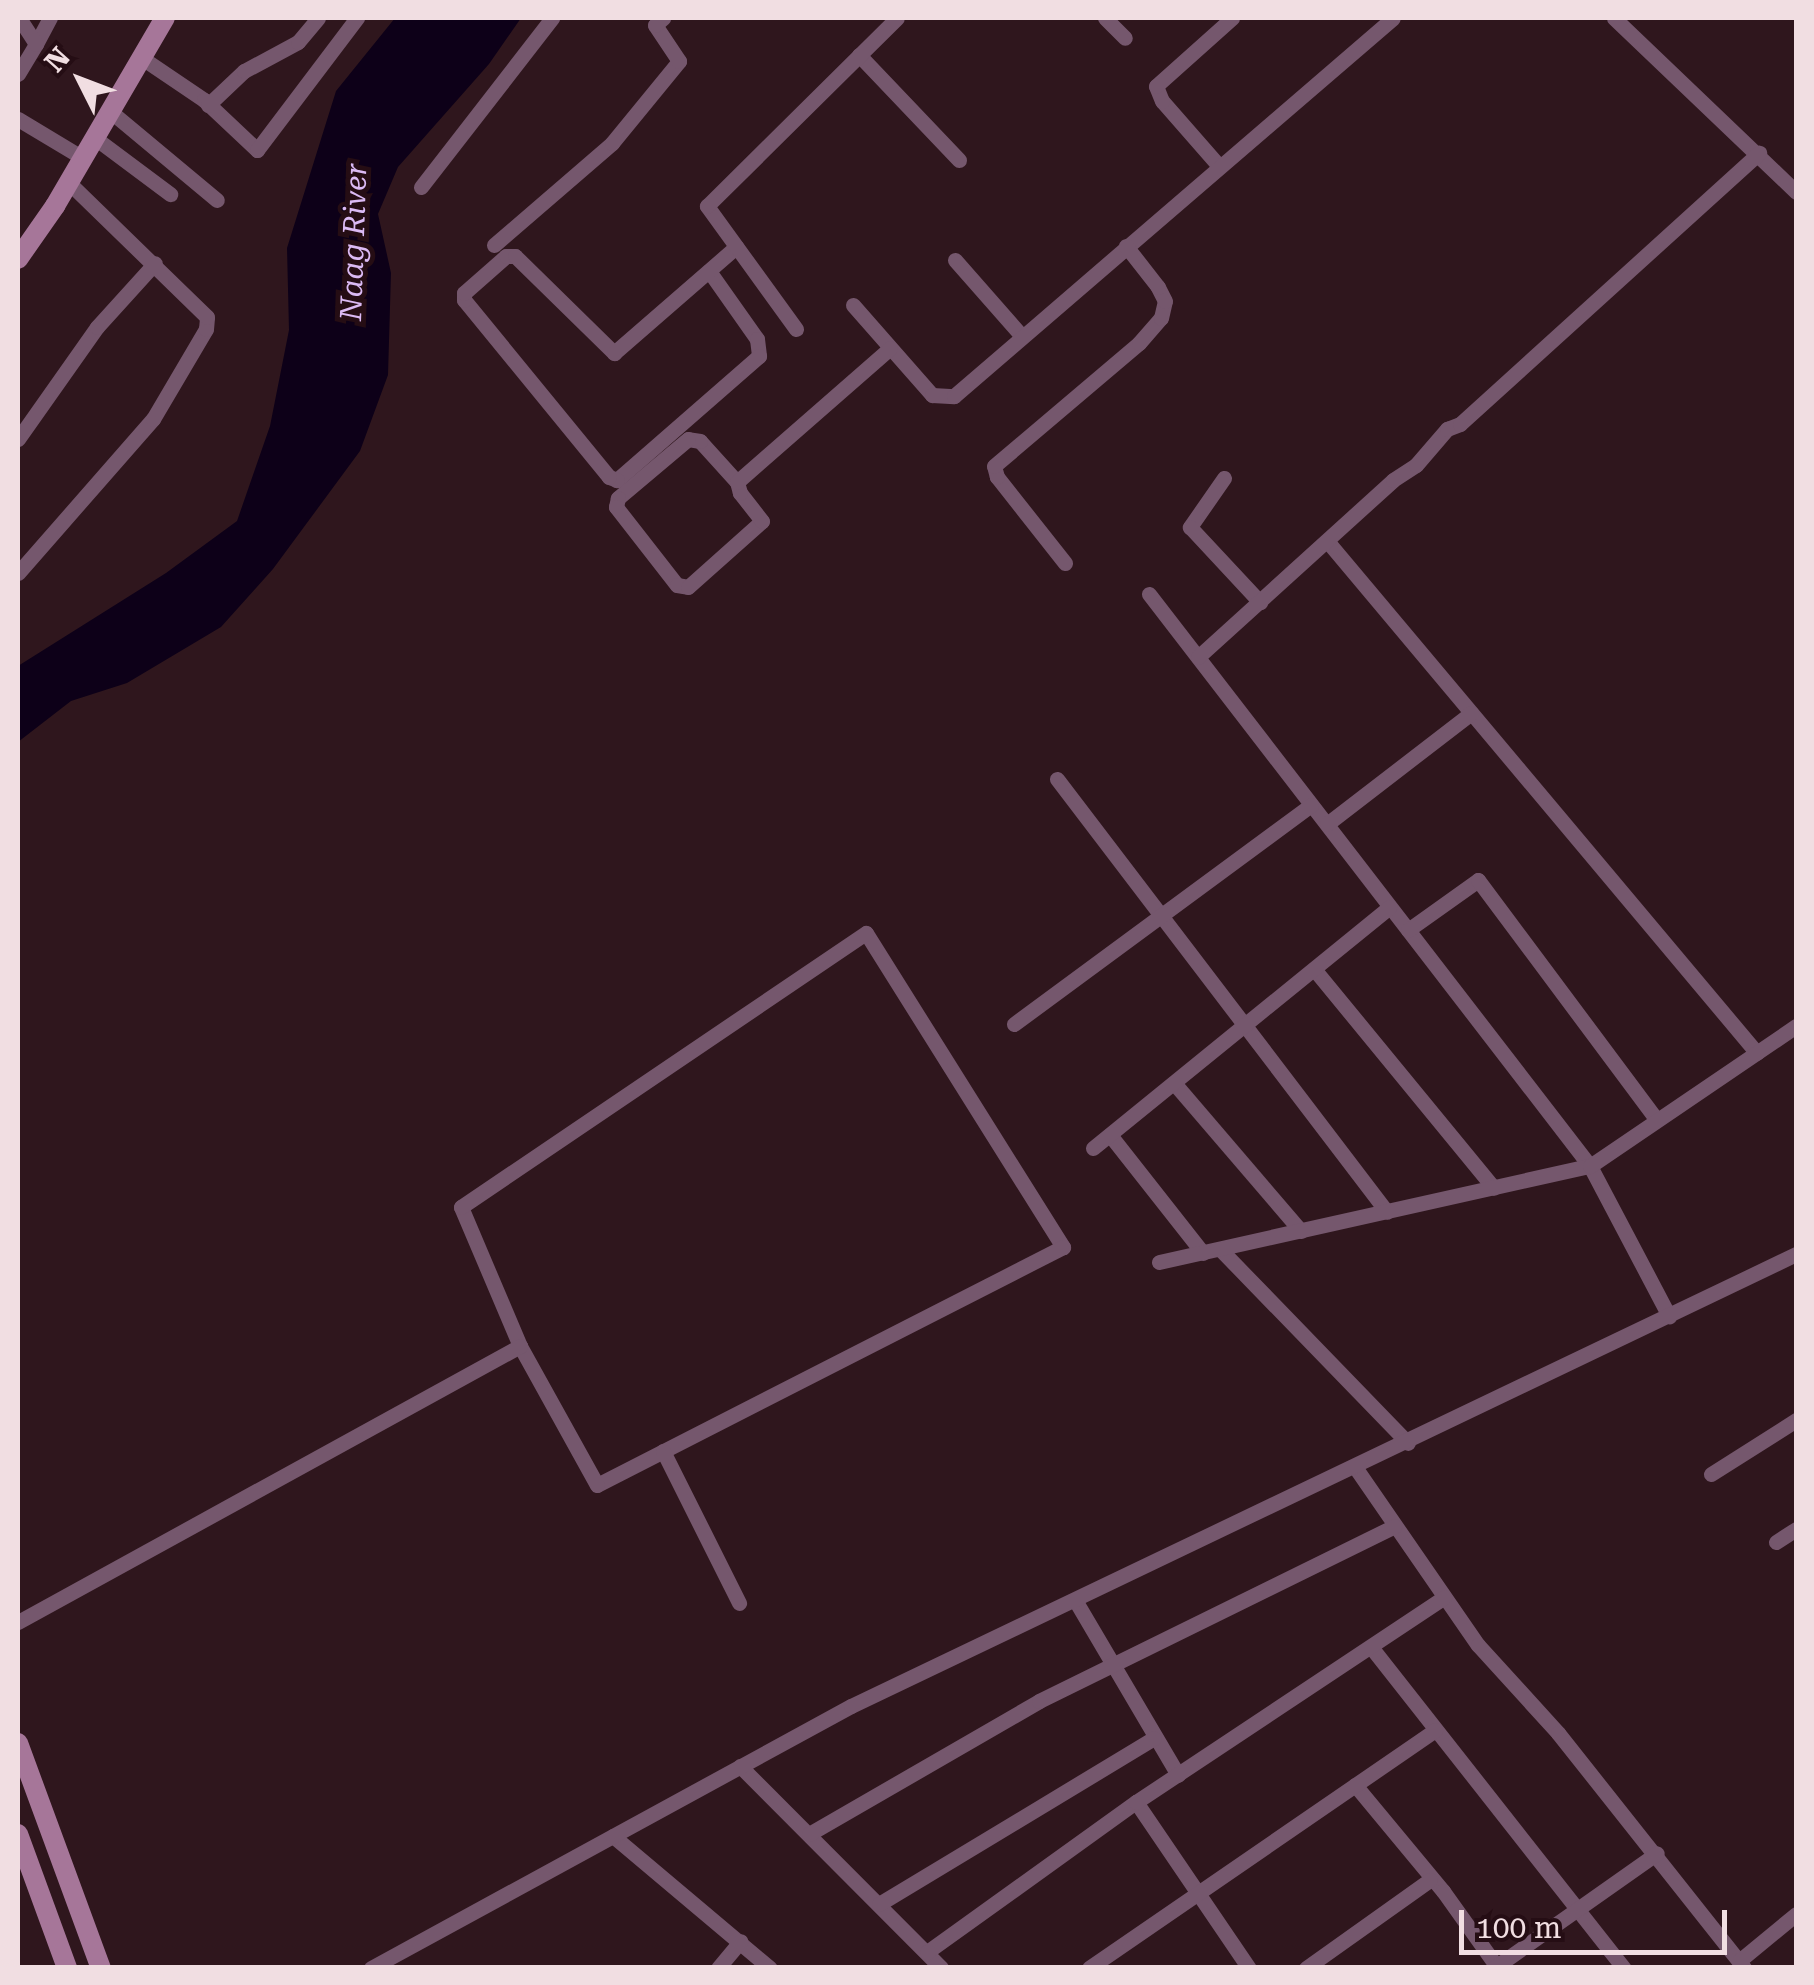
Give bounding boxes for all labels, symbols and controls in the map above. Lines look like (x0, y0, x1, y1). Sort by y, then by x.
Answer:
north arrow (30, 30, 130, 130)
text: N (38, 41, 77, 79)
water label: Naag River (333, 163, 375, 321)
scale bar (1464, 1890, 1732, 1952)
text: 100 m (1476, 1910, 1561, 1945)

